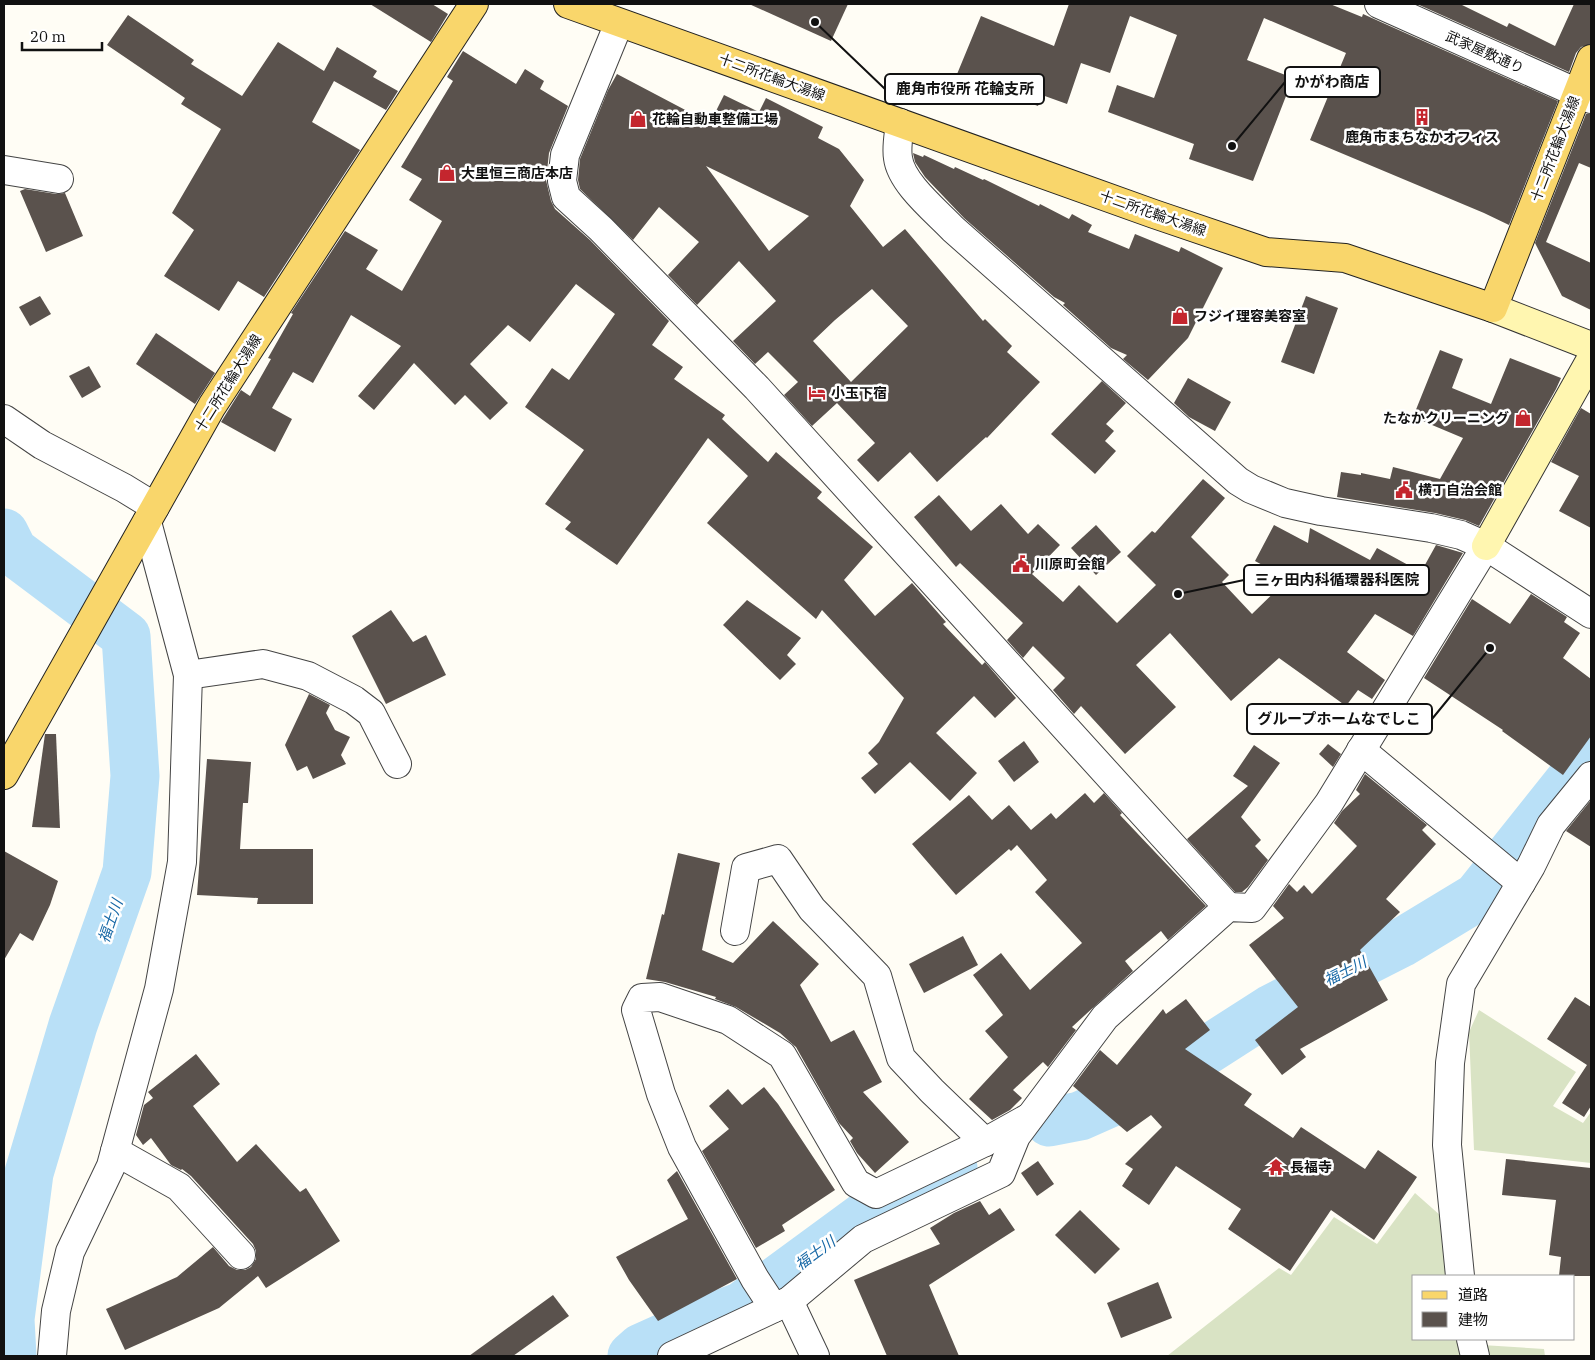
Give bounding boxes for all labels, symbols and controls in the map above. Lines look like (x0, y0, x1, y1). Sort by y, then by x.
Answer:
scale bar (22, 20, 102, 52)
text: 20 m (30, 27, 66, 46)
street label: 武家屋敷通り (1443, 27, 1527, 77)
street label: 十二所花輪大湯線 (716, 49, 828, 105)
callout: かがわ商店 (1285, 67, 1380, 97)
text: かがわ商店 (1294, 72, 1370, 91)
callout: 鹿角市役所 花輪支所 (885, 74, 1044, 104)
text: 鹿角市役所 花輪支所 (896, 79, 1034, 98)
street label: 十二所花輪大湯線 (1527, 93, 1583, 205)
building icon: 鹿角市まちなかオフィス (1412, 107, 1432, 127)
shop icon: 花輪自動車整備工場 (628, 109, 648, 129)
place label: 花輪自動車整備工場 (652, 110, 778, 128)
place label: 鹿角市まちなかオフィス (1345, 128, 1499, 146)
shop icon: 大里恒三商店本店 (437, 163, 457, 183)
place label: 大里恒三商店本店 (461, 164, 573, 182)
street label: 十二所花輪大湯線 (1097, 186, 1209, 240)
shop icon: フジイ理容美容室 (1170, 306, 1190, 326)
place label: フジイ理容美容室 (1194, 307, 1306, 325)
street label: 十二所花輪大湯線 (191, 331, 265, 435)
hotel icon: 小玉下宿 (807, 383, 827, 403)
place label: 小玉下宿 (831, 384, 887, 402)
shop icon: たなかクリーニング (1513, 408, 1533, 428)
place label: たなかクリーニング (1383, 409, 1509, 427)
public building icon: 横丁自治会館 (1394, 480, 1414, 500)
place label: 横丁自治会館 (1418, 481, 1502, 499)
public building icon: 川原町会館 (1011, 554, 1031, 574)
place label: 川原町会館 (1035, 555, 1105, 573)
callout: 三ヶ田内科循環器科医院 (1244, 565, 1429, 595)
text: 三ヶ田内科循環器科医院 (1254, 570, 1420, 589)
callout: グループホームなでしこ (1247, 704, 1432, 734)
text: グループホームなでしこ (1257, 709, 1421, 728)
water label: 福士川 (94, 895, 127, 945)
water label: 福士川 (1321, 951, 1371, 990)
temple icon: 長福寺 (1266, 1157, 1286, 1177)
place label: 長福寺 (1290, 1158, 1332, 1176)
water label: 福士川 (791, 1231, 840, 1274)
legend (1412, 1275, 1575, 1340)
text: 道路 (1458, 1285, 1488, 1304)
text: 建物 (1458, 1310, 1488, 1329)

